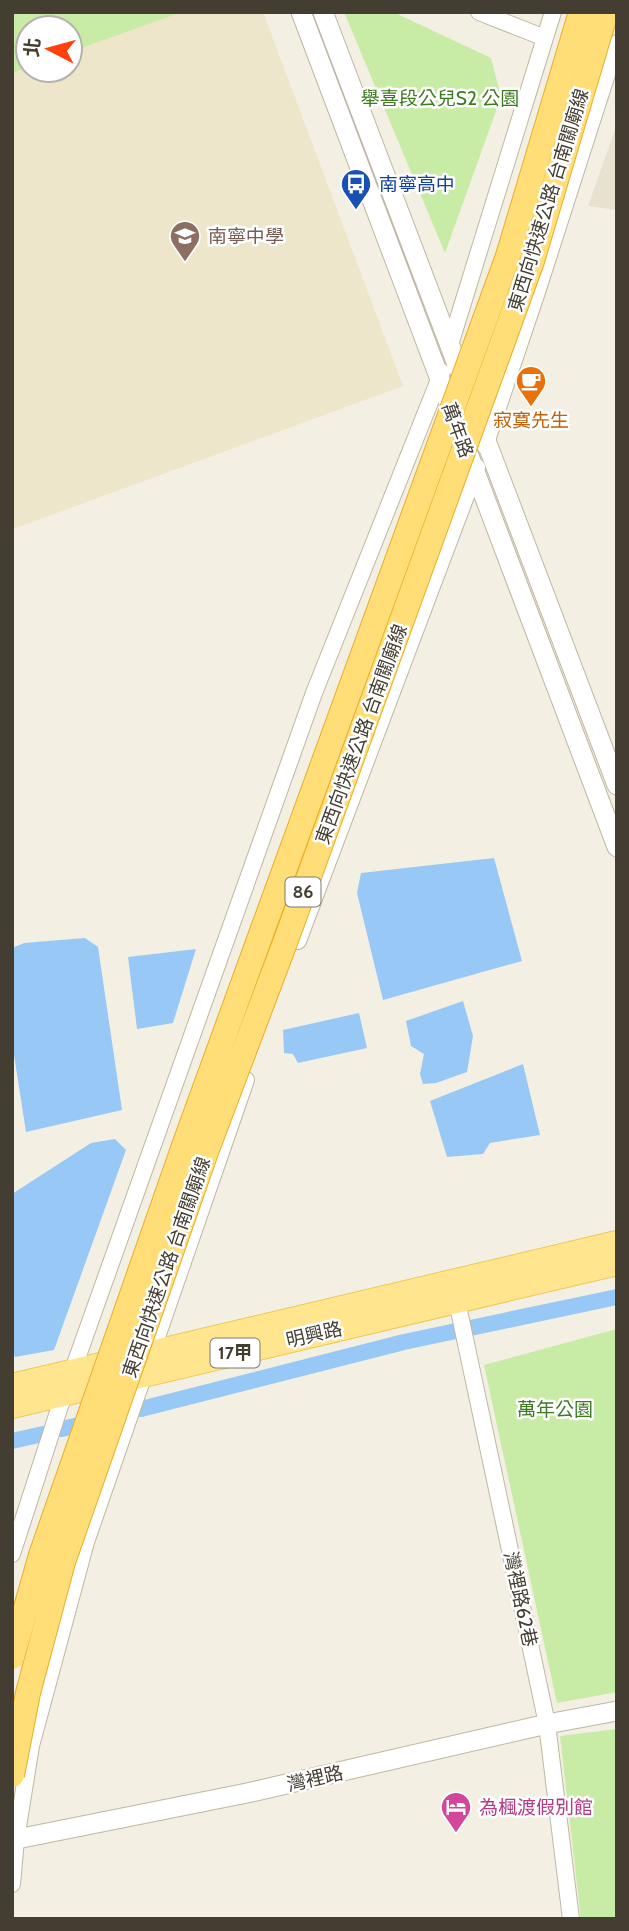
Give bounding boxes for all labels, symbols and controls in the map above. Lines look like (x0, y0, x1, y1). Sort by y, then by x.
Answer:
north arrow (14, 14, 84, 84)
text: 北 (20, 37, 45, 58)
street label: 東西向快速公路 台南關廟線 (504, 86, 593, 315)
park label: 舉喜段公兒S2 公園 (361, 87, 519, 110)
bus stop icon: 南寧高中 (339, 167, 373, 211)
place label: 南寧高中 (379, 173, 455, 196)
school or university icon: 南寧中學 (168, 219, 202, 263)
place label: 南寧中學 (208, 225, 284, 248)
cafe icon: 寂寞先生 (514, 364, 548, 408)
street label: 萬年路 (437, 399, 478, 461)
place label: 寂寞先生 (493, 409, 569, 432)
street label: 東西向快速公路 台南關廟線 (311, 621, 412, 847)
road number: 86 (286, 878, 320, 906)
street label: 東西向快速公路 台南關廟線 (118, 1154, 215, 1381)
street label: 明興路 (284, 1317, 344, 1352)
road number: 17甲 (210, 1338, 260, 1368)
park label: 萬年公園 (517, 1398, 593, 1421)
street label: 灣裡路62巷 (499, 1549, 542, 1649)
street label: 灣裡路 (285, 1761, 345, 1796)
hotel icon: 為楓渡假別館 (439, 1790, 473, 1834)
place label: 為楓渡假別館 (479, 1796, 593, 1819)

